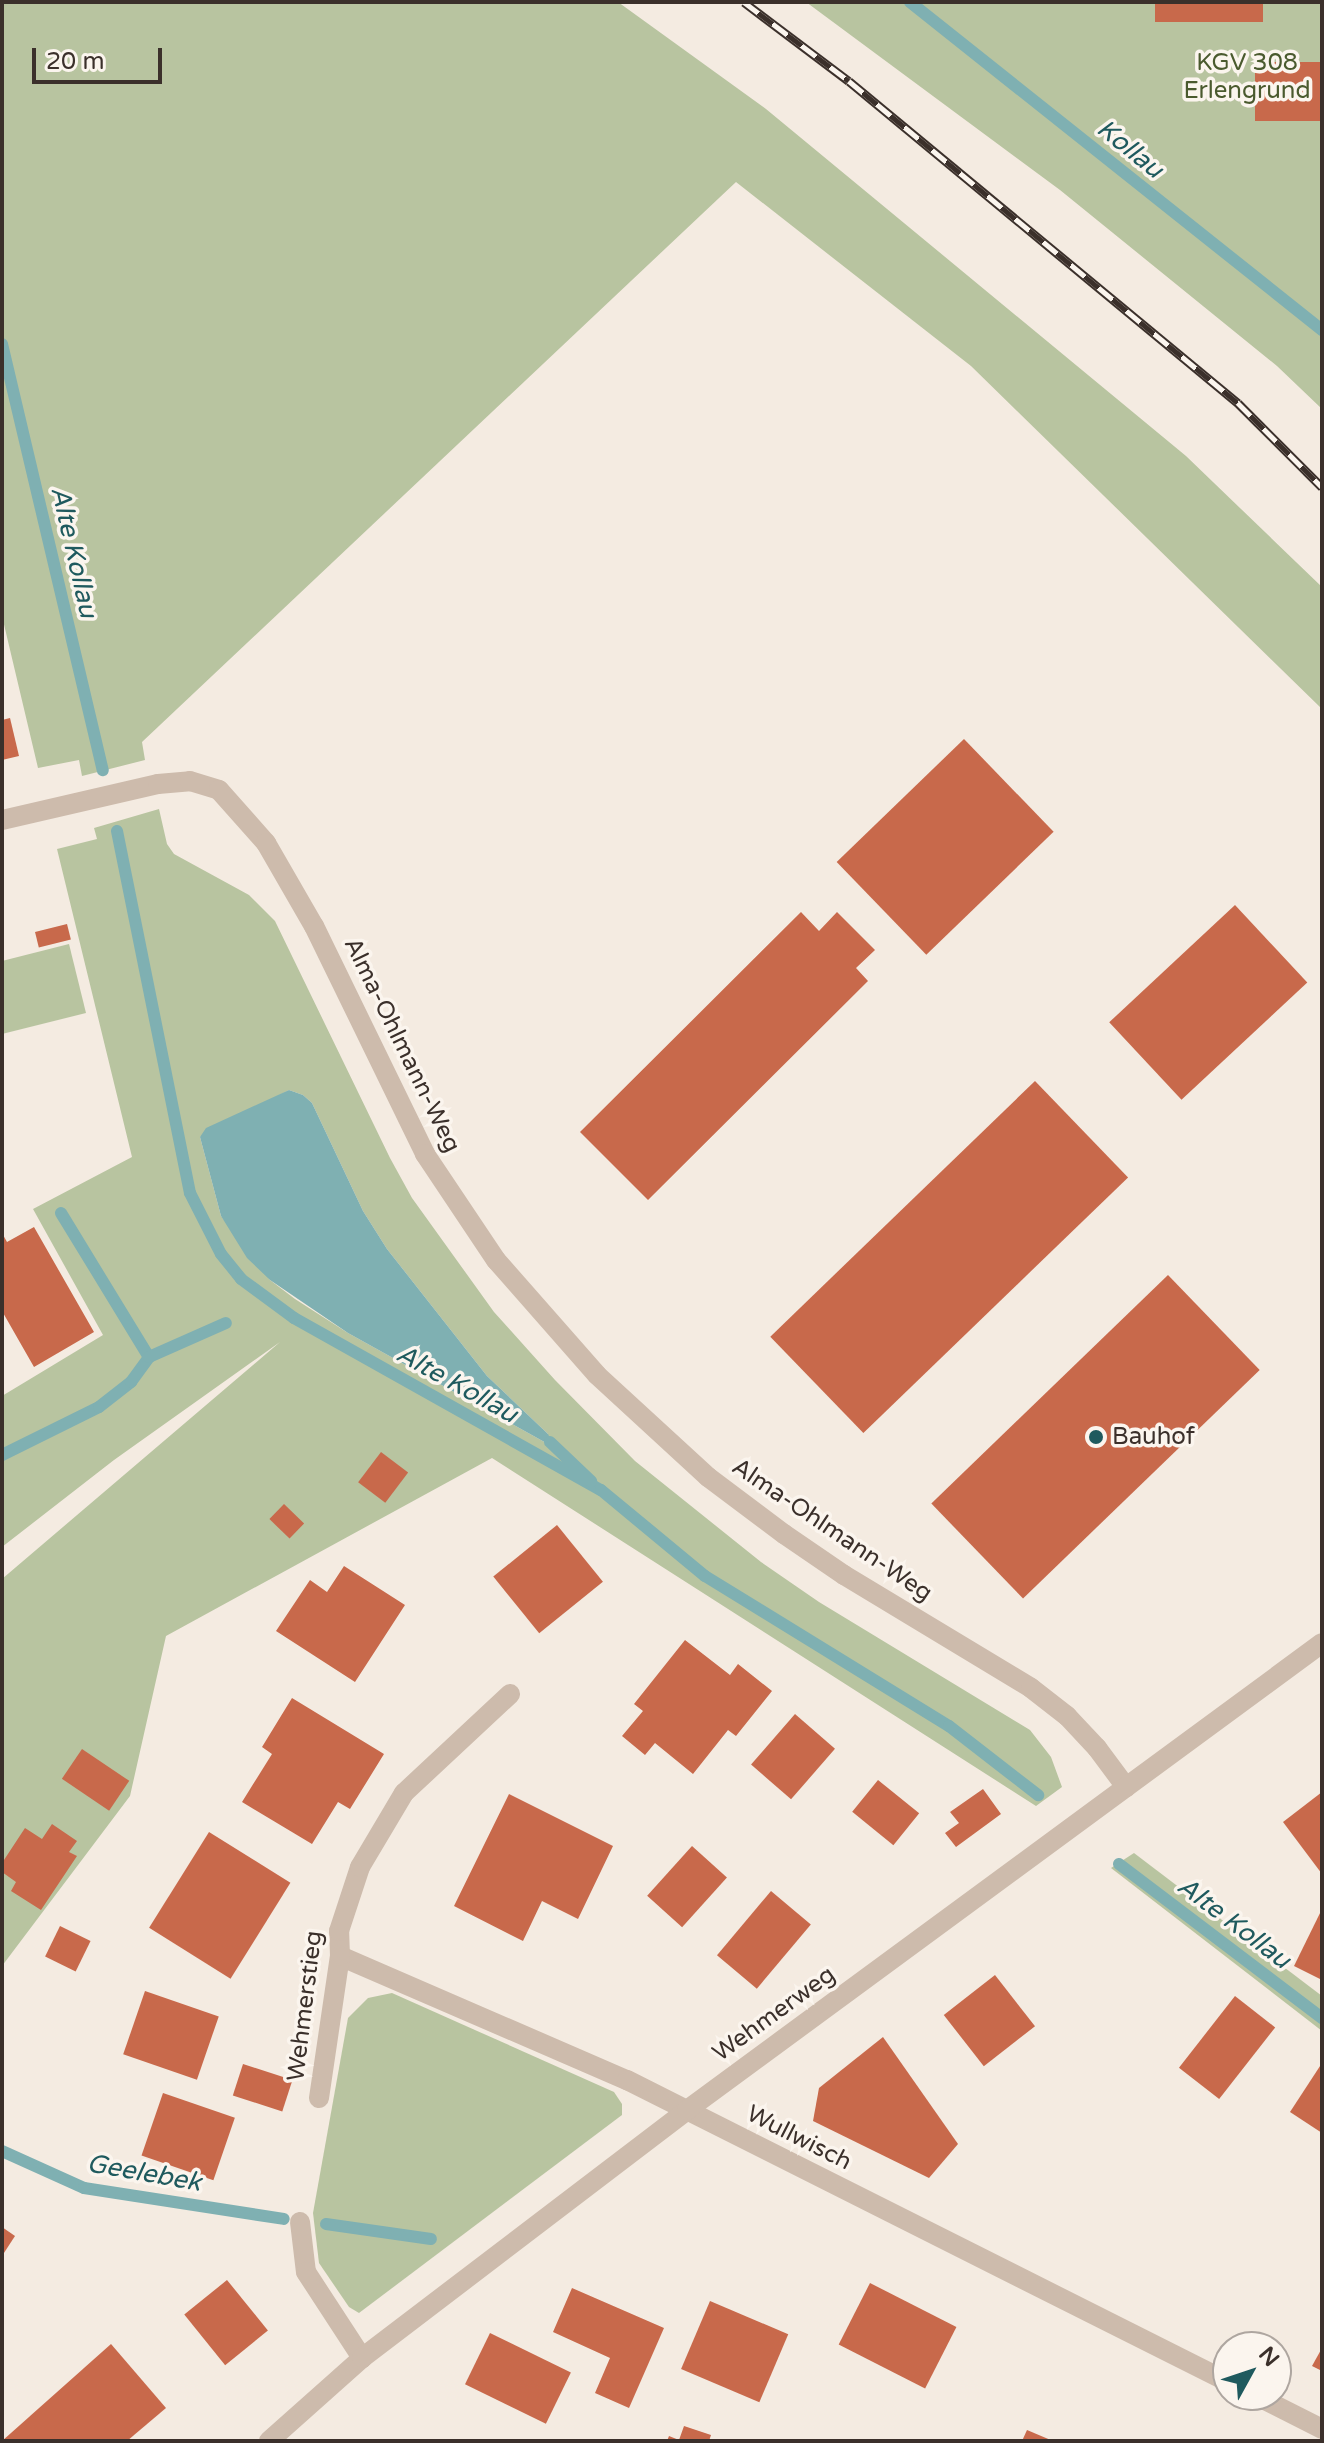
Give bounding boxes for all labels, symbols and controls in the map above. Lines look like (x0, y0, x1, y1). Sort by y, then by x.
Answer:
scale bar (36, 32, 166, 82)
text: 20 m (46, 47, 104, 76)
park label: KGV 308 Erlengrund (1183, 49, 1311, 105)
water label: Kollau (1090, 113, 1170, 185)
water label: Alte Kollau (44, 483, 104, 621)
street label: Alma-Ohlmann-Weg (337, 933, 467, 1157)
water label: Alte Kollau (391, 1338, 523, 1430)
place label: Bauhof (1112, 1423, 1195, 1451)
marker: Bauhof (1087, 1428, 1105, 1446)
street label: Alma-Ohlmann-Weg (726, 1452, 938, 1608)
water label: Alte Kollau (1171, 1870, 1297, 1976)
street label: Wehmerstieg (281, 1929, 329, 2083)
street label: Wehmerweg (707, 1960, 841, 2068)
street label: Wullwisch (742, 2099, 856, 2177)
water label: Geelebek (84, 2148, 204, 2198)
north arrow (1212, 2331, 1292, 2411)
text: N (1253, 2342, 1284, 2372)

